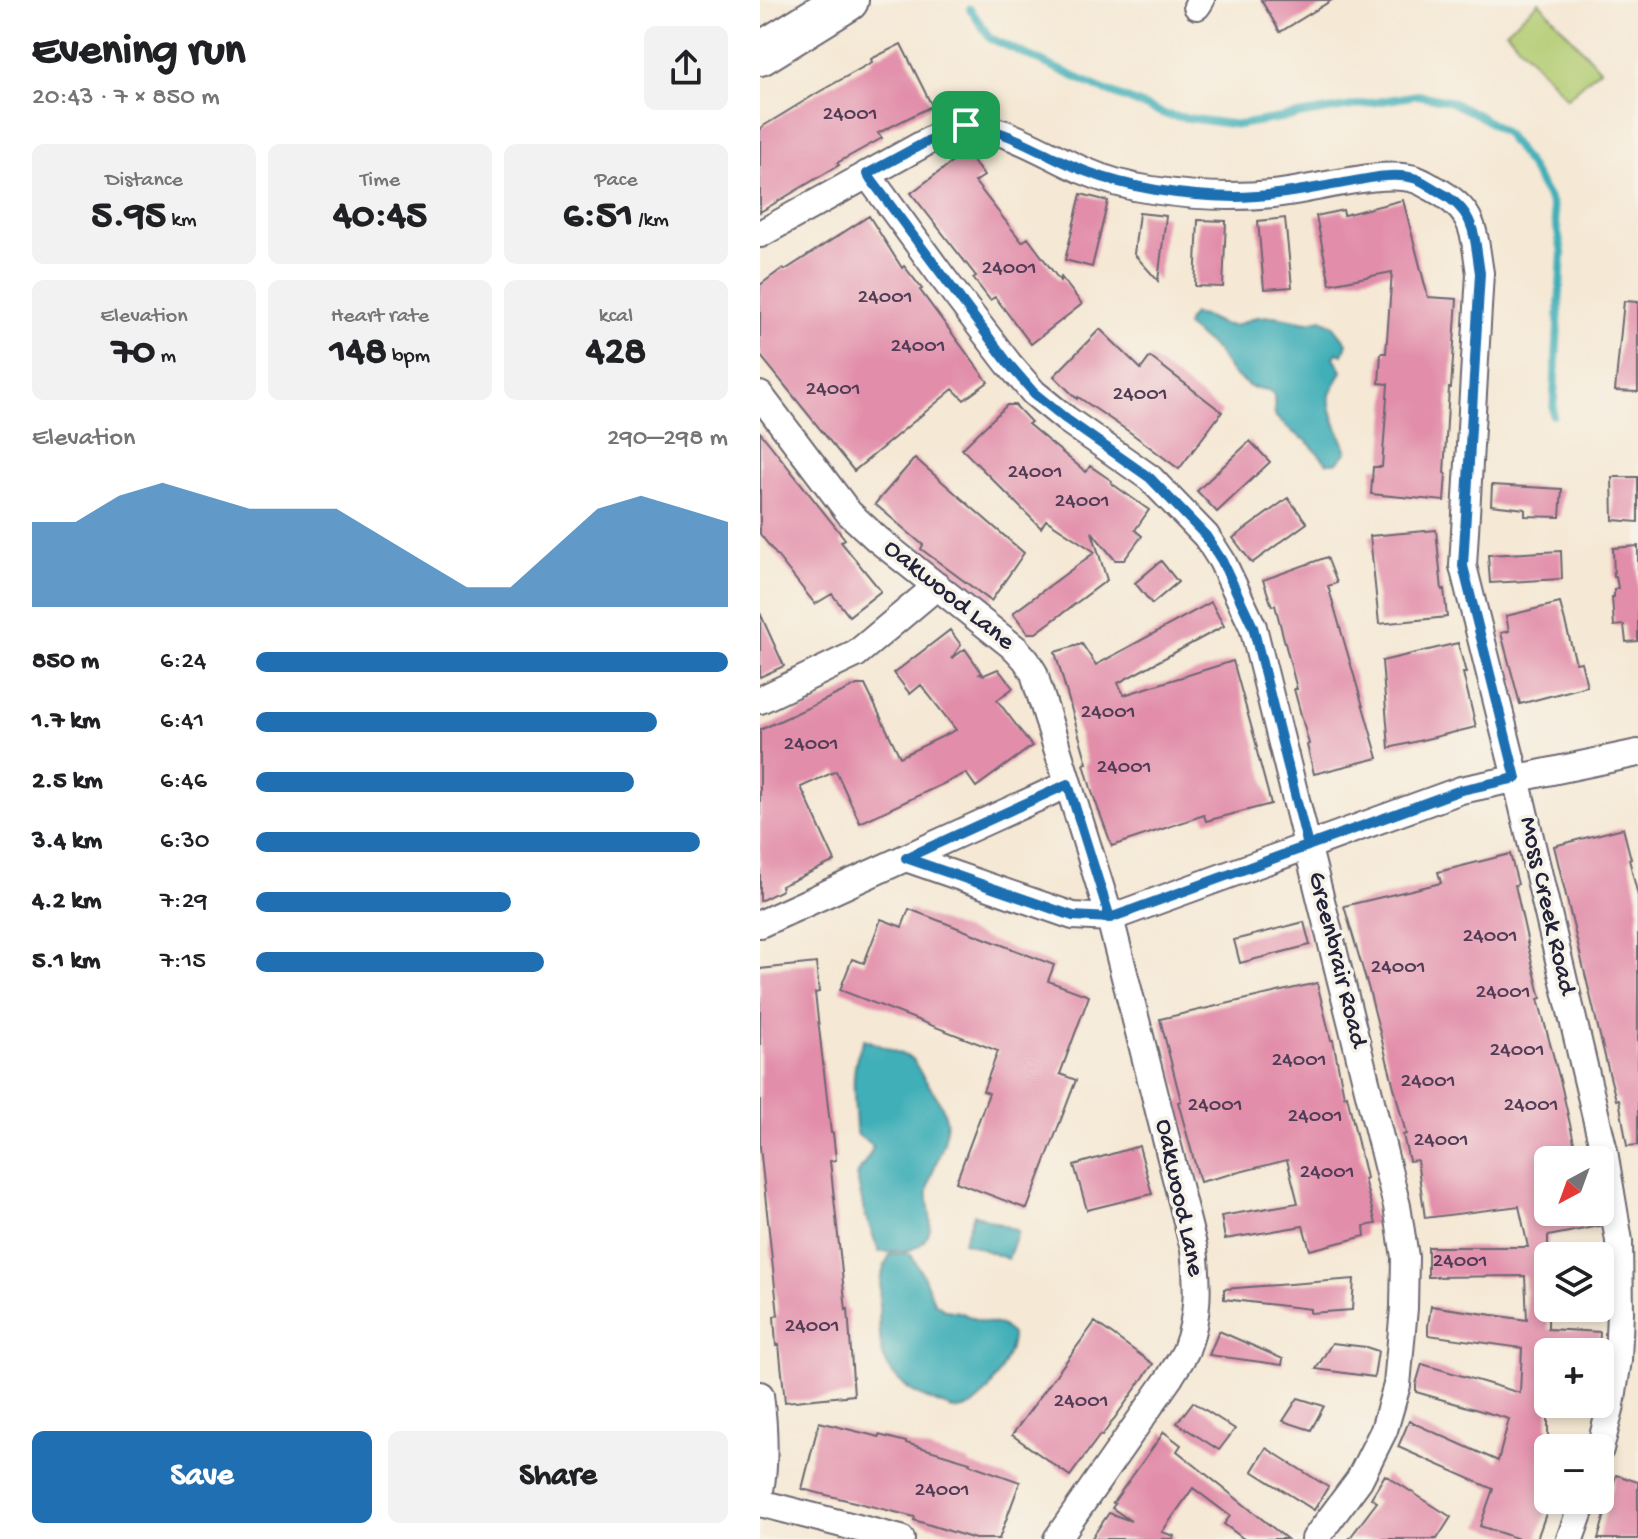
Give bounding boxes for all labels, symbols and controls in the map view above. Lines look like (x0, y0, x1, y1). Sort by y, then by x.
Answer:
button: share (644, 26, 728, 110)
text: Evening run (32, 27, 245, 79)
text: 20:43 · 7 × 850 m (32, 83, 220, 114)
pin (932, 91, 1000, 159)
house number: 24001 (822, 102, 878, 128)
icon: arrive (944, 103, 988, 147)
text: Distance (105, 168, 183, 194)
text: Time (360, 168, 400, 194)
text: Pace (594, 168, 638, 194)
text: 5.95 (91, 194, 166, 241)
text: 40:45 (333, 194, 427, 241)
text: 6:51 (563, 194, 633, 241)
text: km (166, 208, 197, 234)
text: /km (633, 208, 669, 234)
house number: 24001 (981, 256, 1037, 282)
house number: 24001 (857, 285, 913, 311)
text: Elevation (100, 304, 188, 330)
text: Heart rate (331, 304, 429, 330)
text: kcal (599, 304, 633, 330)
text: 70 (112, 330, 155, 377)
text: 148 (330, 330, 387, 377)
text: 428 (586, 330, 646, 377)
house number: 24001 (890, 334, 946, 360)
text: m (155, 344, 176, 370)
text: bpm (387, 344, 430, 370)
house number: 24001 (805, 377, 861, 403)
house number: 24001 (1112, 382, 1168, 408)
text: Elevation (32, 424, 135, 455)
text: 290–298 m (607, 424, 728, 455)
house number: 24001 (1007, 460, 1063, 486)
house number: 24001 (1054, 489, 1110, 515)
street label: Oakwood Lane (876, 534, 1020, 659)
text: 850 m (32, 647, 99, 678)
text: 6:24 (160, 647, 206, 678)
house number: 24001 (1080, 700, 1136, 726)
text: 1.7 km (32, 707, 100, 738)
text: 6:41 (160, 707, 204, 738)
house number: 24001 (783, 732, 839, 758)
house number: 24001 (1096, 755, 1152, 781)
text: 2.5 km (32, 767, 103, 798)
text: 6:46 (160, 767, 207, 798)
street label: Moss Creek Road (1510, 814, 1582, 1000)
text: 3.4 km (32, 827, 102, 858)
text: 6:30 (160, 827, 210, 858)
street label: Greenbrair Road (1299, 869, 1373, 1053)
text: 4.2 km (32, 887, 101, 918)
text: 7:29 (160, 887, 207, 918)
house number: 24001 (1462, 924, 1518, 950)
text: 5.1 km (32, 947, 101, 978)
text: 7:15 (160, 947, 206, 978)
house number: 24001 (1370, 955, 1426, 981)
house number: 24001 (1475, 980, 1531, 1006)
house number: 24001 (1489, 1038, 1545, 1064)
house number: 24001 (1271, 1048, 1327, 1074)
house number: 24001 (1400, 1069, 1456, 1095)
house number: 24001 (1187, 1093, 1243, 1119)
house number: 24001 (1503, 1093, 1559, 1119)
house number: 24001 (1287, 1104, 1343, 1130)
street label: Oakwood Lane (1146, 1117, 1210, 1280)
house number: 24001 (1413, 1128, 1469, 1154)
north arrow (1534, 1146, 1614, 1226)
map controls (1534, 1146, 1614, 1514)
house number: 24001 (1299, 1160, 1355, 1186)
button: layers (1534, 1242, 1614, 1322)
house number: 24001 (1432, 1249, 1488, 1275)
house number: 24001 (784, 1314, 840, 1340)
button: + (1534, 1338, 1614, 1418)
house number: 24001 (1053, 1389, 1109, 1415)
button: Save (32, 1431, 372, 1523)
button: Share (388, 1431, 728, 1523)
button: − (1534, 1434, 1614, 1514)
house number: 24001 (914, 1478, 970, 1504)

